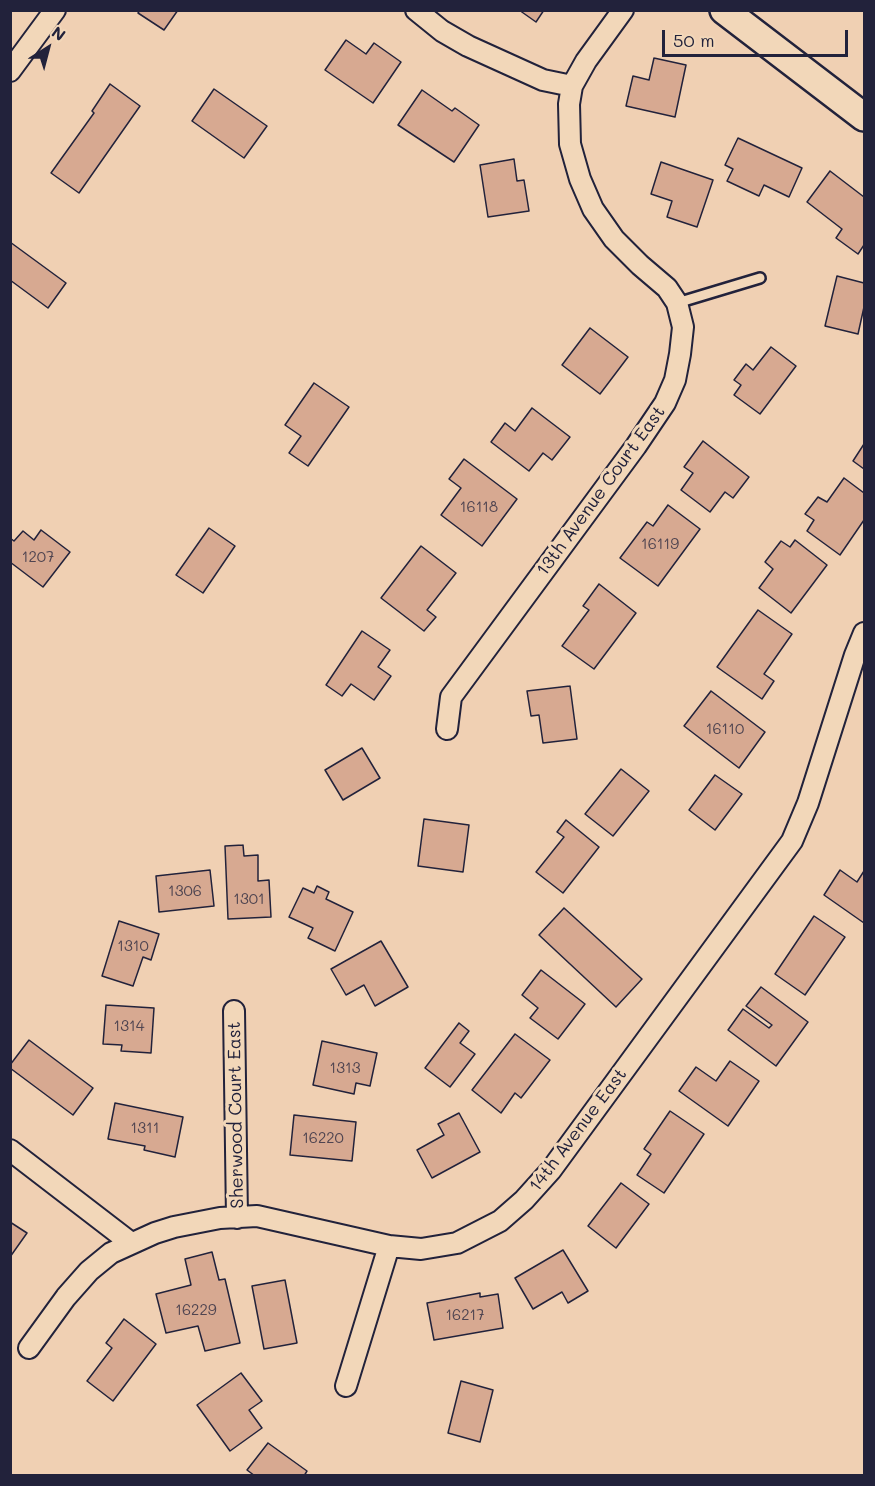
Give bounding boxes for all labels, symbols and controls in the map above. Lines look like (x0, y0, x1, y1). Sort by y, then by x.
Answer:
north arrow (18, 18, 78, 78)
scale bar (665, 18, 851, 56)
text: N (48, 21, 70, 45)
text: 50 m (673, 28, 715, 52)
street label: 13th Avenue Court East (532, 402, 670, 580)
house number: 16118 (460, 498, 498, 516)
house number: 16119 (641, 535, 679, 553)
house number: 1207 (22, 548, 54, 566)
house number: 16110 (706, 720, 744, 738)
house number: 1306 (168, 882, 202, 900)
house number: 1301 (233, 890, 265, 908)
house number: 1310 (117, 937, 149, 955)
house number: 1314 (113, 1017, 145, 1035)
street label: Sherwood Court East (224, 1021, 248, 1209)
house number: 1313 (330, 1059, 360, 1077)
street label: 14th Avenue East (525, 1064, 631, 1196)
house number: 1311 (131, 1119, 159, 1137)
house number: 16220 (302, 1129, 344, 1147)
house number: 16229 (175, 1301, 217, 1319)
house number: 16217 (445, 1306, 485, 1324)

